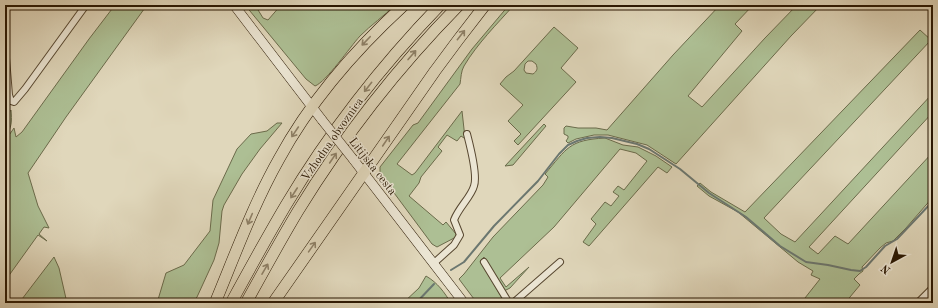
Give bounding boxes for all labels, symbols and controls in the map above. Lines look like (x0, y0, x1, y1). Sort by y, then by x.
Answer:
one-way arrow (457, 30, 465, 41)
one-way arrow (361, 36, 371, 46)
one-way arrow (407, 51, 416, 61)
one-way arrow (364, 82, 373, 93)
street label: Vzhodna obvoznica (300, 96, 366, 183)
one-way arrow (291, 126, 299, 137)
street label: Litijska cesta (346, 136, 398, 198)
one-way arrow (382, 136, 390, 147)
one-way arrow (329, 153, 337, 164)
one-way arrow (289, 188, 298, 199)
one-way arrow (246, 213, 254, 225)
one-way arrow (308, 242, 316, 253)
north arrow (872, 242, 912, 282)
text: N (879, 261, 893, 275)
one-way arrow (262, 263, 269, 275)

